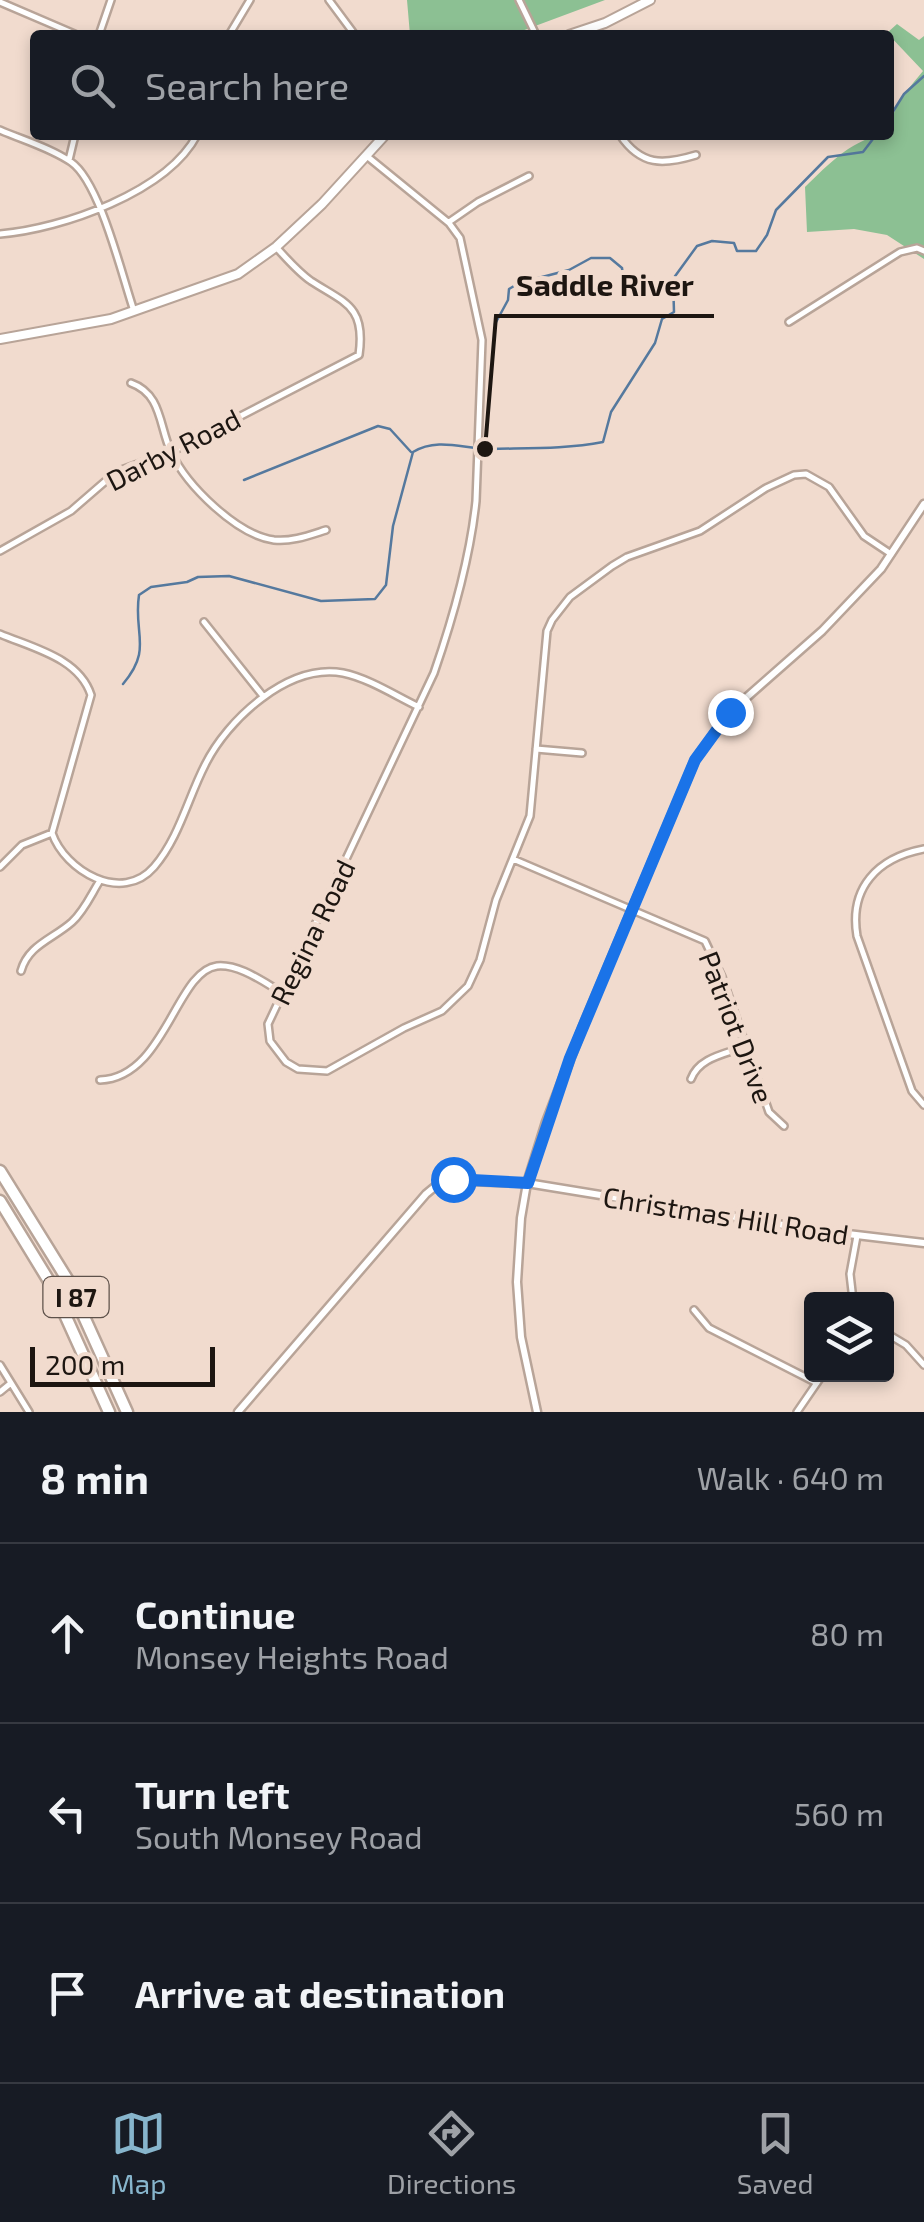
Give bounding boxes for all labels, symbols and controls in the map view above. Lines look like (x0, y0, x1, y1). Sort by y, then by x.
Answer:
search box (30, 30, 894, 140)
icon: search (65, 58, 120, 113)
text: Search here (145, 62, 349, 108)
callout: Saddle River (496, 256, 714, 316)
text: Saddle River (516, 266, 694, 302)
street label: Darby Road (100, 401, 246, 497)
route end (708, 690, 754, 736)
street label: Regina Road (262, 854, 362, 1010)
street label: Patriot Drive (692, 946, 782, 1108)
route start (431, 1157, 477, 1203)
street label: Christmas Hill Road (601, 1179, 851, 1251)
road number: I 87 (44, 1277, 108, 1317)
map controls (804, 1292, 894, 1382)
button: layers (804, 1292, 894, 1382)
scale bar (30, 1342, 215, 1386)
text: 200 m (45, 1347, 125, 1381)
text: 8 min (40, 1452, 149, 1502)
text: Walk · 640 m (697, 1458, 884, 1496)
text: Continue (135, 1591, 295, 1637)
icon: ahead (40, 1606, 95, 1661)
text: 80 m (810, 1614, 884, 1652)
text: Monsey Heights Road (135, 1637, 449, 1675)
text: Turn left (135, 1771, 290, 1817)
icon: left (40, 1786, 95, 1841)
text: 560 m (794, 1794, 884, 1832)
text: South Monsey Road (135, 1817, 423, 1855)
icon: arrive (40, 1966, 95, 2021)
text: Arrive at destination (135, 1970, 505, 2016)
tab: Map (110, 2106, 166, 2200)
tab: Directions (387, 2106, 516, 2200)
tab: Saved (737, 2106, 814, 2200)

